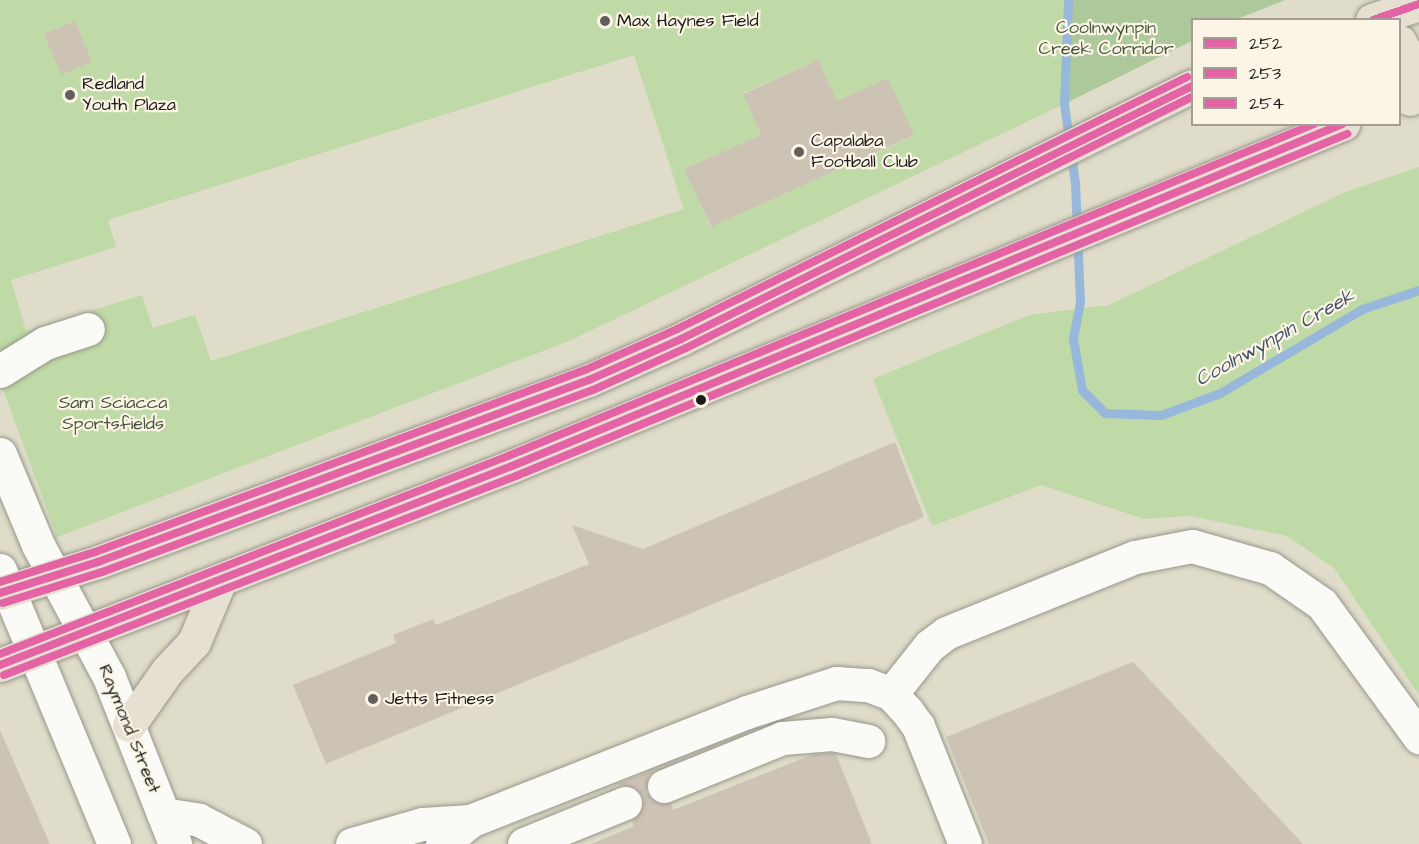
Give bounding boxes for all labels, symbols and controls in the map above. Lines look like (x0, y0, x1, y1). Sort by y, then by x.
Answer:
place label: Max Haynes Field (617, 10, 759, 32)
marker: Max Haynes Field (598, 14, 612, 28)
park label: Coolnwynpin Creek Corridor (1038, 18, 1174, 60)
legend (1191, 18, 1401, 126)
text: 252 (1249, 31, 1282, 56)
text: 253 (1249, 61, 1281, 86)
place label: Redland Youth Plaza (82, 74, 176, 116)
marker: Redland Youth Plaza (63, 88, 77, 102)
text: 254 (1249, 91, 1284, 116)
place label: Capalaba Football Club (811, 131, 918, 174)
marker: Capalaba Football Club (792, 145, 806, 159)
water label: Coolnwynpin Creek (1191, 284, 1359, 392)
park label: Sam Sciacca Sportsfields (59, 393, 167, 436)
unlabelled marker (695, 394, 707, 406)
street label: Raymond Street (93, 661, 165, 797)
place label: Jetts Fitness (385, 688, 494, 710)
marker: Jetts Fitness (366, 692, 380, 706)

